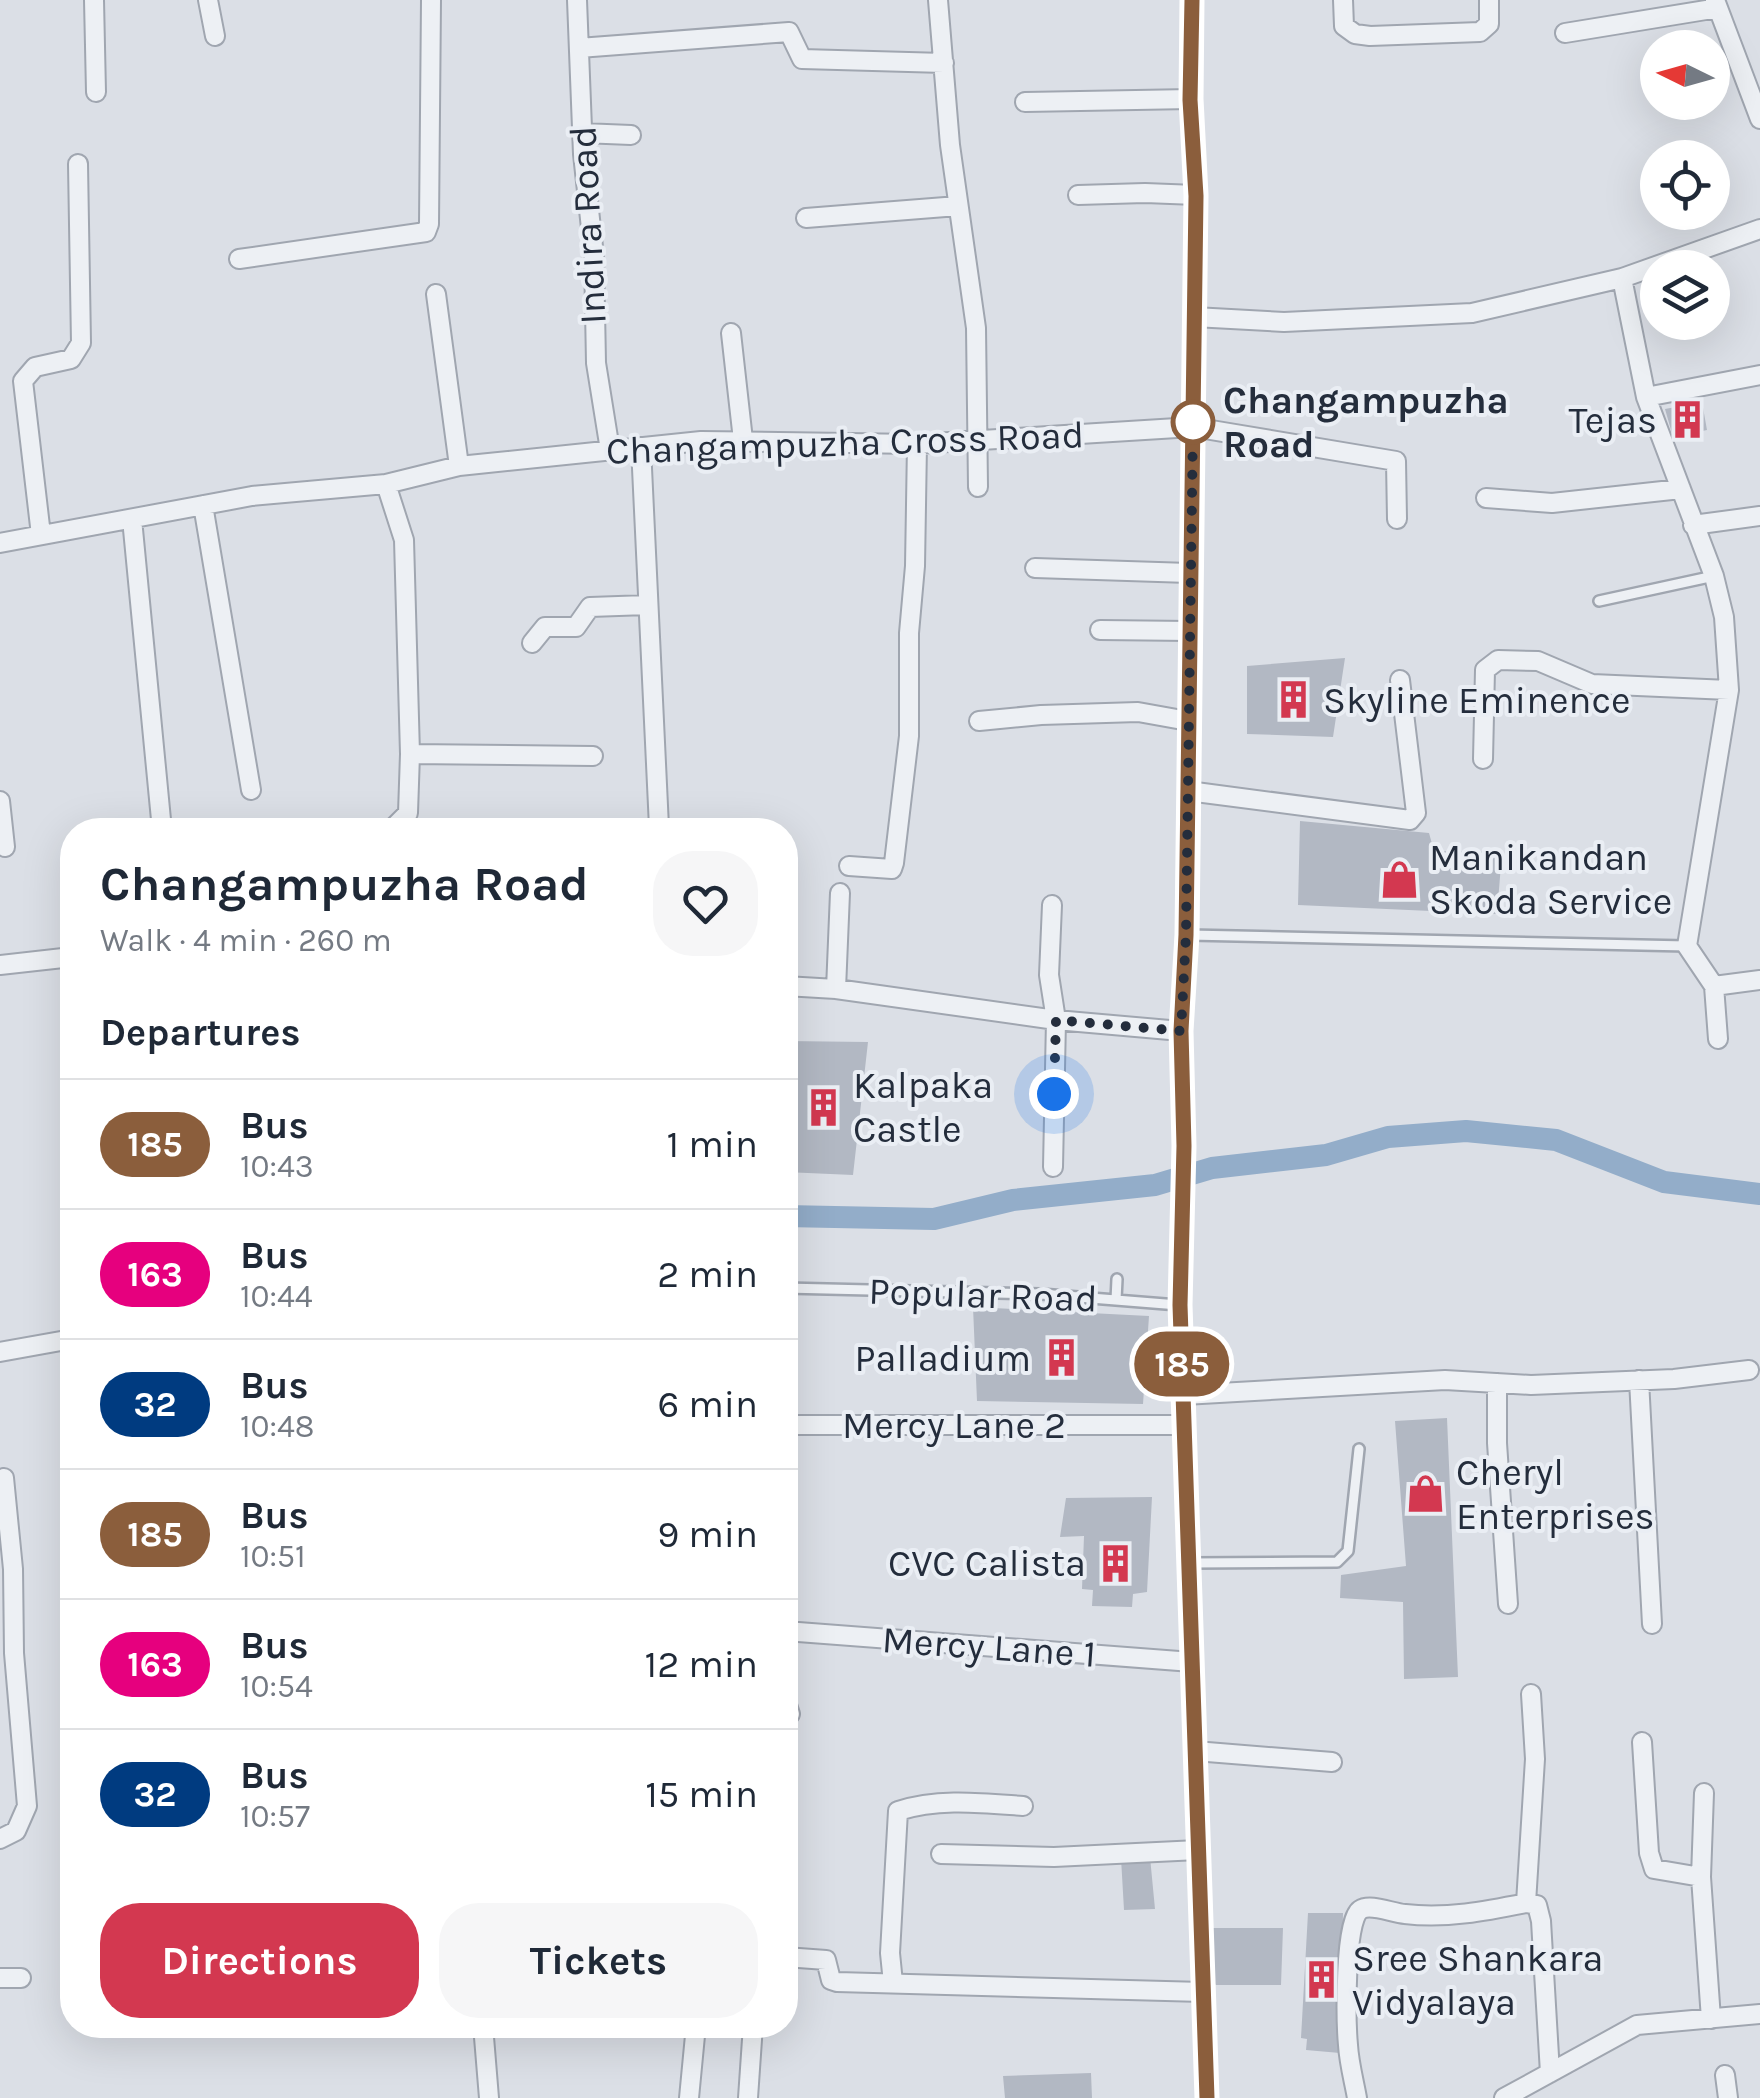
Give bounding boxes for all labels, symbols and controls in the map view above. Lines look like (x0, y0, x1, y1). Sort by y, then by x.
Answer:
north arrow (1640, 30, 1730, 120)
map controls (1640, 30, 1730, 340)
street label: Indira Road (560, 125, 616, 325)
button: locate (1640, 140, 1730, 230)
button: layers (1640, 250, 1730, 340)
place label: Changampuzha Road (1223, 378, 1509, 467)
place label: Tejas (1569, 398, 1657, 443)
building icon: Tejas (1666, 399, 1708, 441)
marker: Changampuzha Road (1172, 401, 1214, 443)
street label: Changampuzha Cross Road (605, 412, 1085, 474)
place label: Skyline Eminence (1323, 678, 1631, 723)
building icon: Skyline Eminence (1272, 679, 1314, 721)
place label: Manikandan Skoda Service (1429, 835, 1672, 924)
button: heart (653, 851, 758, 956)
text: Changampuzha Road (100, 856, 589, 912)
shop icon: Manikandan Skoda Service (1378, 858, 1420, 900)
text: Walk · 4 min · 260 m (100, 922, 392, 959)
text: Departures (100, 1010, 300, 1055)
place label: Kalpaka Castle (853, 1063, 993, 1152)
your location (1029, 1069, 1079, 1119)
building icon: Kalpaka Castle (802, 1086, 844, 1128)
text: Bus (240, 1103, 309, 1148)
text: 1 min (667, 1122, 758, 1167)
text: 185 (127, 1124, 183, 1165)
text: 10:43 (240, 1148, 314, 1185)
text: Bus (240, 1233, 309, 1278)
text: 2 min (657, 1252, 758, 1297)
text: 163 (127, 1254, 183, 1295)
street label: Popular Road (868, 1269, 1098, 1321)
text: 10:44 (240, 1278, 313, 1315)
line badge: 185 (1124, 1332, 1240, 1396)
place label: Palladium (854, 1336, 1031, 1381)
building icon: Palladium (1040, 1337, 1082, 1379)
text: 185 (1154, 1344, 1210, 1385)
text: Bus (240, 1363, 309, 1408)
text: 6 min (657, 1382, 758, 1427)
text: 32 (134, 1384, 176, 1425)
street label: Mercy Lane 2 (842, 1403, 1066, 1448)
text: 10:48 (240, 1408, 314, 1445)
place label: Cheryl Enterprises (1456, 1450, 1655, 1539)
shop icon: Cheryl Enterprises (1405, 1473, 1447, 1515)
text: Bus (240, 1493, 309, 1538)
text: 9 min (657, 1512, 758, 1557)
text: 185 (127, 1514, 183, 1555)
text: 10:51 (240, 1538, 306, 1575)
place label: CVC Calista (888, 1541, 1086, 1586)
building icon: CVC Calista (1095, 1542, 1137, 1584)
street label: Mercy Lane 1 (880, 1617, 1098, 1677)
text: Bus (240, 1623, 309, 1668)
text: 12 min (645, 1642, 758, 1687)
text: 163 (127, 1644, 183, 1685)
text: 10:54 (240, 1668, 313, 1705)
text: Bus (240, 1753, 309, 1798)
text: 15 min (645, 1772, 758, 1817)
text: 32 (134, 1774, 176, 1815)
text: 10:57 (240, 1798, 310, 1835)
button: Directions (100, 1903, 419, 2018)
button: Tickets (439, 1903, 758, 2018)
place label: Sree Shankara Vidyalaya (1352, 1936, 1604, 2025)
building icon: Sree Shankara Vidyalaya (1301, 1959, 1343, 2001)

